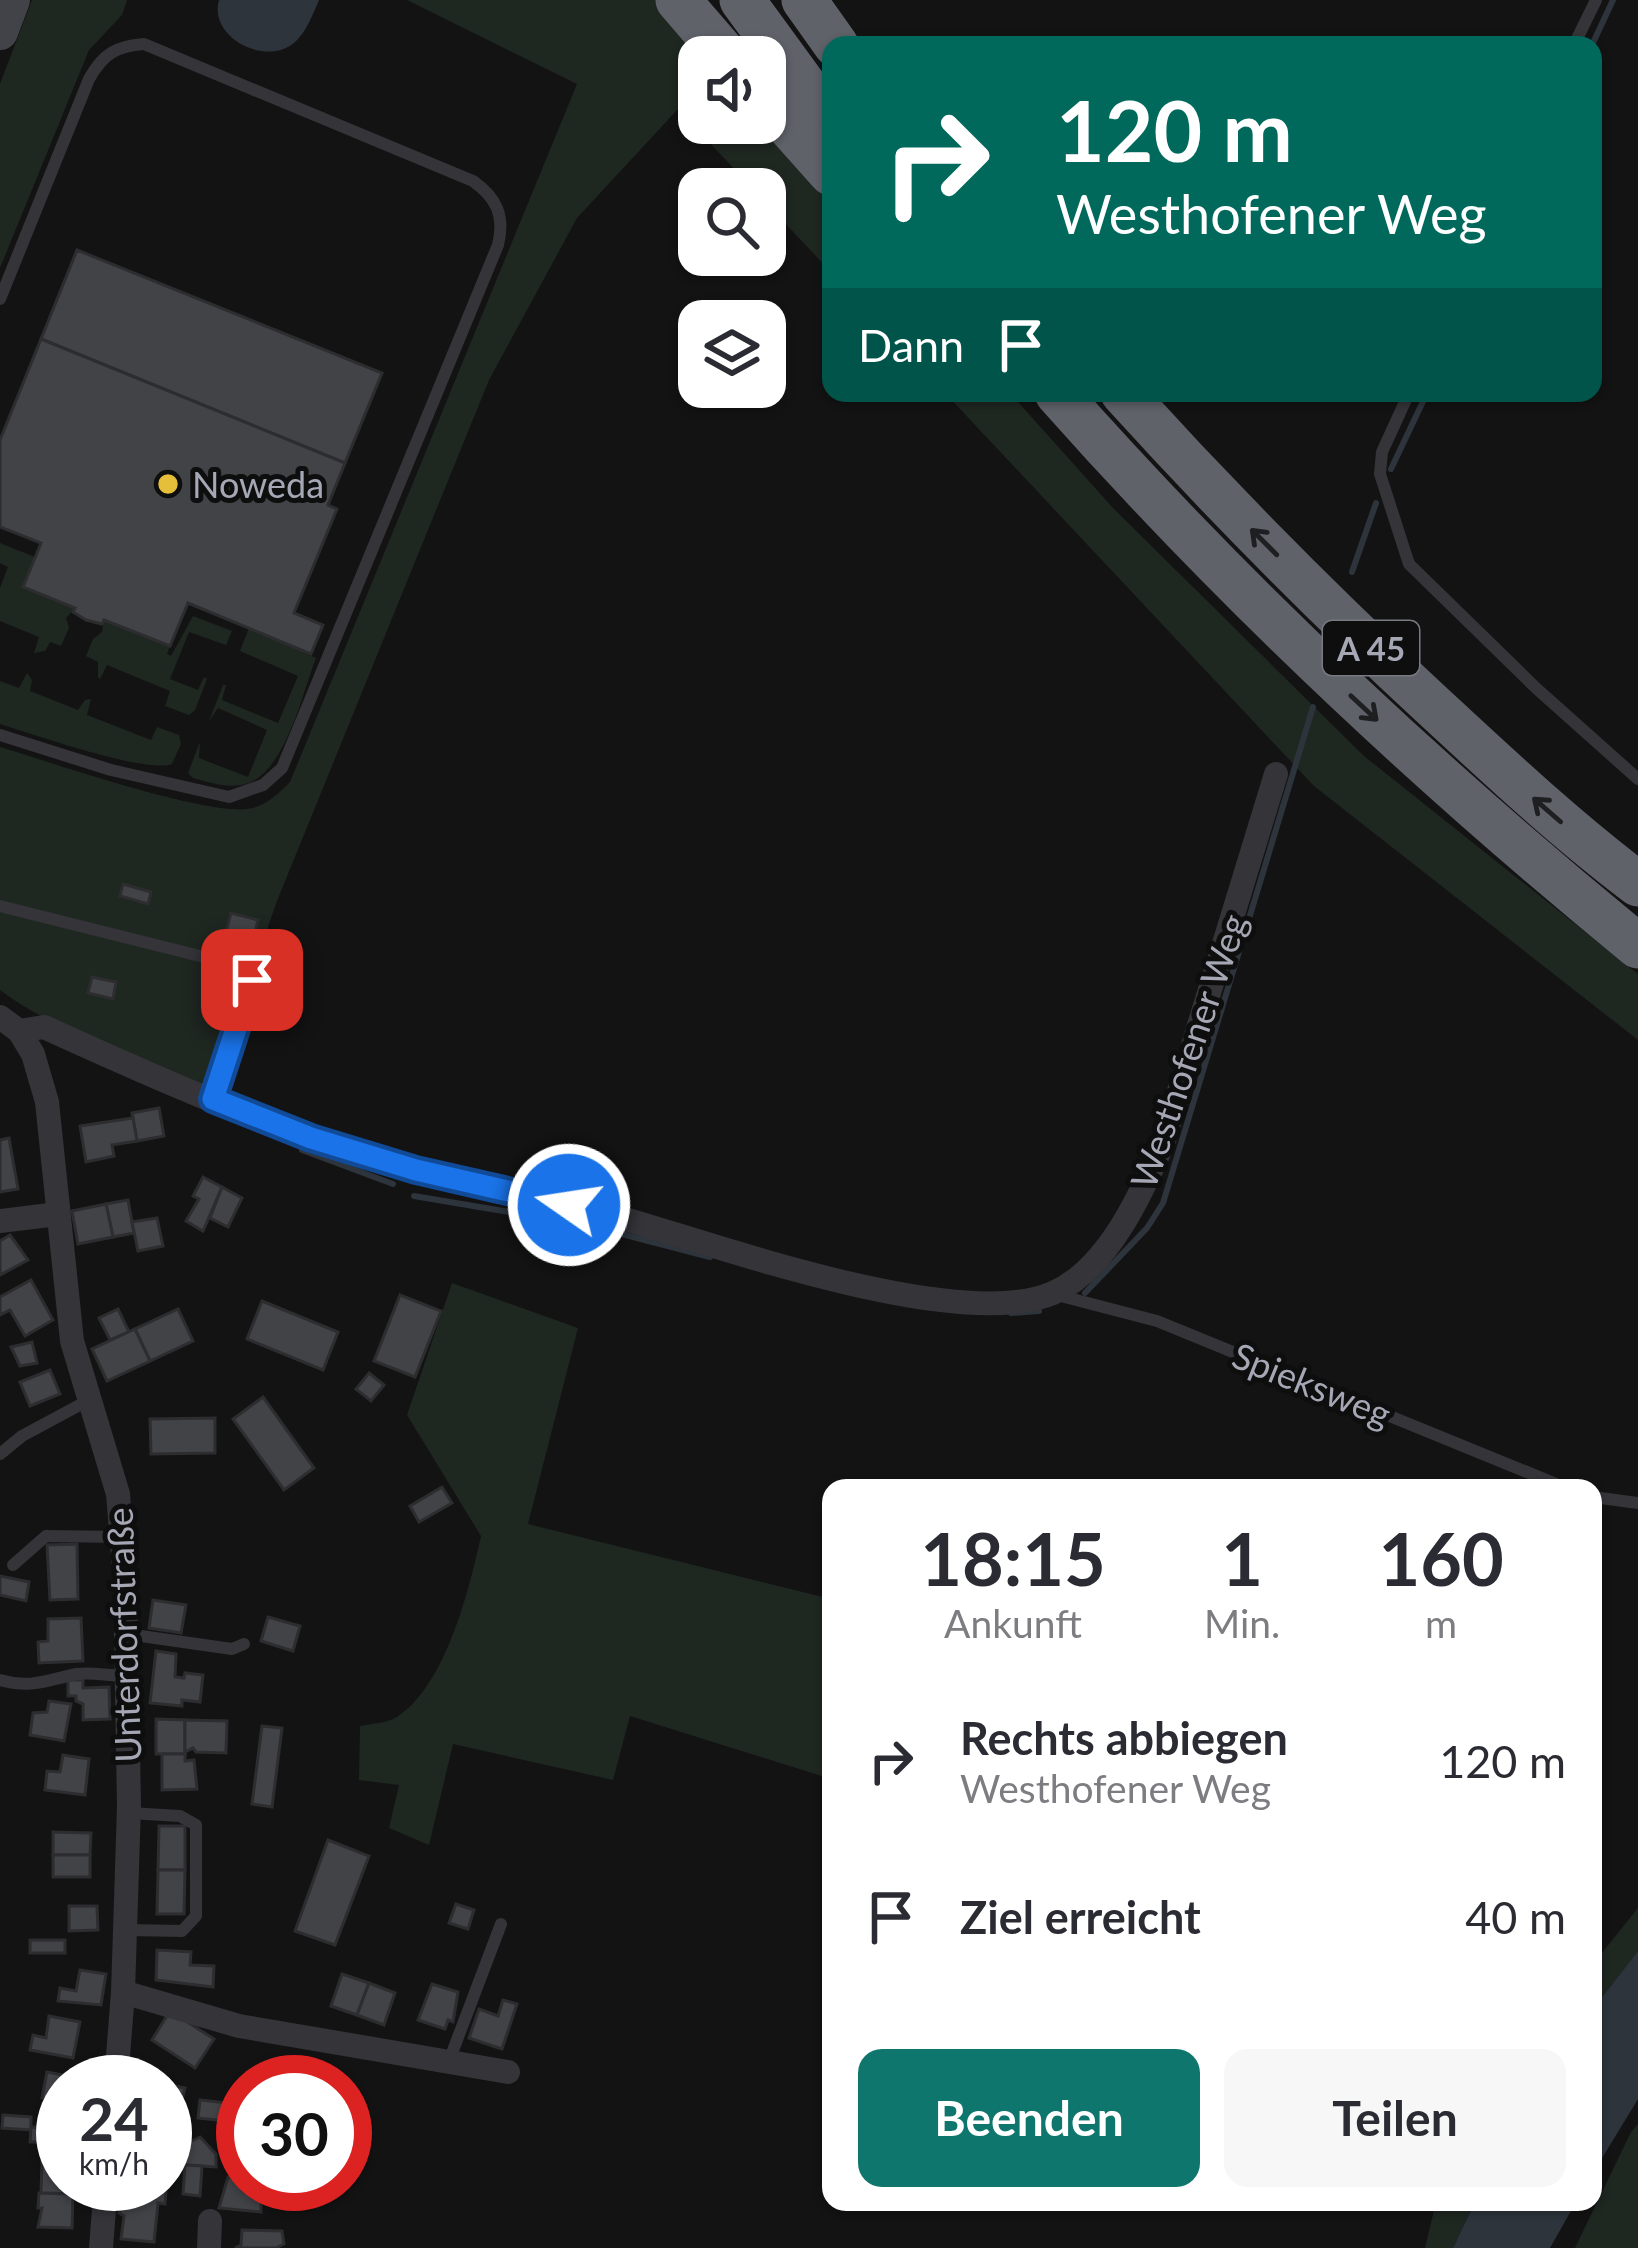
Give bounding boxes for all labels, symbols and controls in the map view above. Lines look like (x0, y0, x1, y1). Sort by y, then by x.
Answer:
map controls (678, 36, 786, 408)
button: sound (678, 36, 786, 144)
text: 120 m (1056, 79, 1293, 180)
icon: right (858, 84, 1014, 240)
button: search (678, 168, 786, 276)
text: Westhofener Weg (1056, 181, 1487, 246)
button: layers (678, 300, 786, 408)
icon: arrive (988, 312, 1054, 378)
text: Dann (858, 318, 964, 372)
place label: Noweda (192, 462, 324, 506)
marker: Noweda (155, 471, 181, 497)
one-way arrow (1250, 528, 1279, 557)
road number: A 45 (1323, 621, 1419, 675)
one-way arrow (1349, 694, 1378, 722)
one-way arrow (1533, 796, 1563, 824)
street label: Westhofener Weg (1120, 908, 1256, 1194)
pin (201, 929, 303, 1031)
icon: arrive (219, 947, 285, 1013)
position arrow (506, 1142, 632, 1268)
street label: Spieksweg (1227, 1332, 1397, 1436)
street label: Unterdorfstraße (97, 1507, 149, 1763)
text: 18:15 (920, 1515, 1106, 1601)
text: 1 (1221, 1515, 1263, 1601)
text: 160 (1379, 1515, 1504, 1601)
text: Ankunft (944, 1600, 1082, 1646)
text: Min. (1204, 1600, 1280, 1646)
text: m (1425, 1600, 1457, 1646)
text: Rechts abbiegen (960, 1711, 1288, 1765)
icon: right (858, 1728, 924, 1794)
text: 120 m (1439, 1734, 1566, 1788)
text: Westhofener Weg (960, 1765, 1271, 1811)
icon: arrive (858, 1884, 924, 1950)
text: Ziel erreicht (960, 1890, 1201, 1944)
text: 40 m (1465, 1890, 1566, 1944)
button: Beenden (858, 2049, 1200, 2187)
button: Teilen (1224, 2049, 1566, 2187)
speed limit sign: 30 (216, 2055, 372, 2211)
text: 24 (79, 2082, 149, 2154)
text: km/h (79, 2145, 149, 2181)

